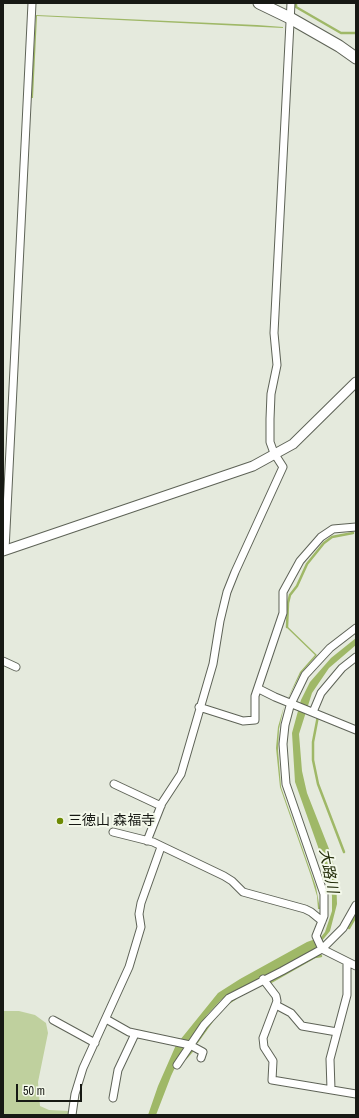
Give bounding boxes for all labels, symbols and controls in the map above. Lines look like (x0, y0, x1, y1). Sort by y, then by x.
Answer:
place label: 三徳山 森福寺 (68, 813, 155, 829)
marker: 三徳山 森福寺 (55, 816, 65, 826)
water label: 大路川 (315, 847, 341, 895)
scale bar (18, 1076, 84, 1102)
text: 50 m (23, 1083, 45, 1099)

